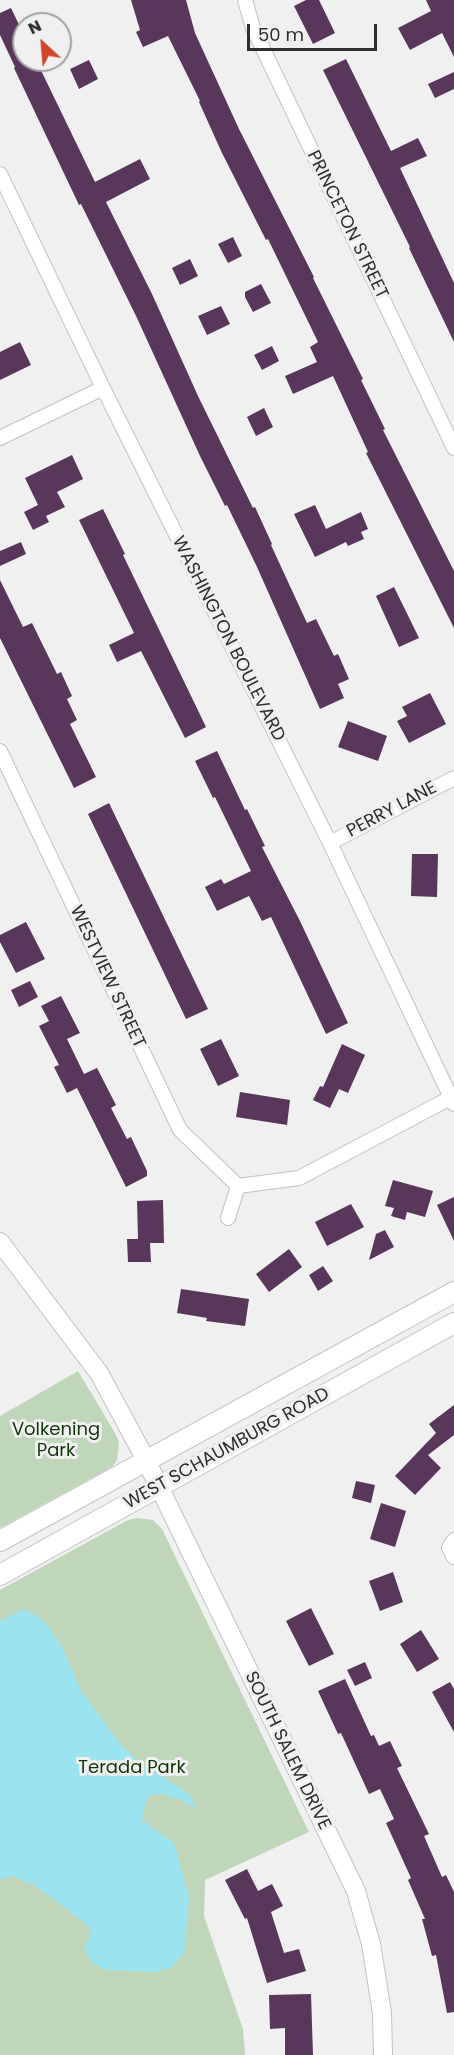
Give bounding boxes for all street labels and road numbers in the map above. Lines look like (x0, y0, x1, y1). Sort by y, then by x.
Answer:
street label: PRINCETON STREET (302, 147, 392, 303)
street label: WASHINGTON BOULEVARD (167, 533, 289, 745)
street label: PERRY LANE (343, 777, 441, 843)
street label: WESTVIEW STREET (65, 902, 149, 1052)
street label: WEST SCHAUMBURG ROAD (121, 1383, 333, 1515)
street label: SOUTH SALEM DRIVE (239, 1668, 335, 1834)

